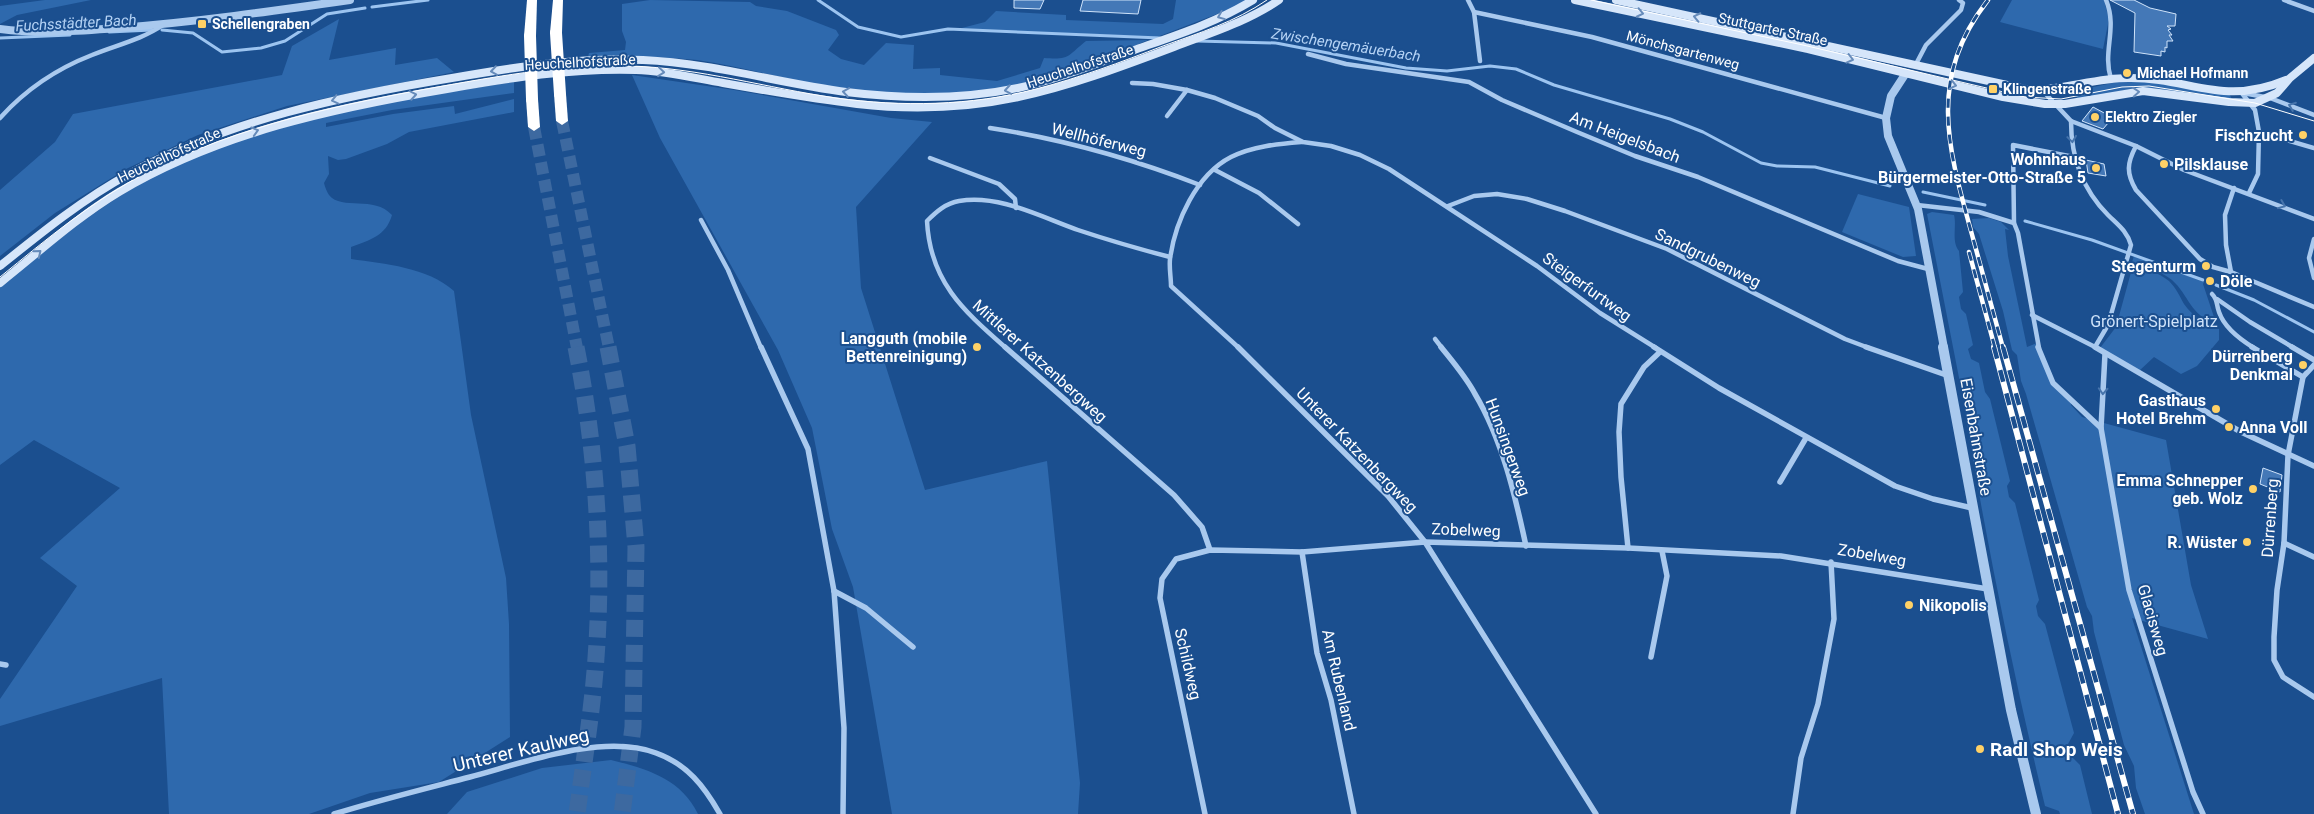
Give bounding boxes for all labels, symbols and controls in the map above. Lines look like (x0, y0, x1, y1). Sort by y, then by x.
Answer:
one-way arrow (1635, 7, 1644, 18)
one-way arrow (1218, 10, 1226, 20)
street label: Stuttgarter Straße (1717, 10, 1829, 48)
water label: Fuchsstädter Bach (15, 11, 137, 35)
one-way arrow (1693, 12, 1702, 22)
place label: Schellengraben (212, 16, 310, 32)
marker: Schellengraben (196, 18, 208, 30)
water label: Zwischengemäuerbach (1269, 24, 1422, 66)
street label: Mönchsgartenweg (1625, 27, 1741, 73)
street label: Heuchelhofstraße (1025, 41, 1135, 91)
street label: Heuchelhofstraße (524, 51, 636, 73)
one-way arrow (1845, 53, 1854, 64)
one-way arrow (490, 65, 499, 75)
place label: Michael Hofmann (2137, 65, 2249, 81)
one-way arrow (657, 66, 665, 77)
marker: Michael Hofmann (2121, 67, 2133, 79)
one-way arrow (1949, 79, 1958, 90)
place label: Klingenstraße (2003, 81, 2092, 97)
marker: Klingenstraße (1987, 83, 1999, 95)
one-way arrow (1003, 85, 1012, 95)
one-way arrow (2133, 86, 2141, 97)
one-way arrow (842, 87, 850, 98)
one-way arrow (408, 90, 417, 100)
one-way arrow (330, 94, 339, 105)
one-way arrow (2288, 102, 2297, 112)
street label: Am Heigelsbach (1567, 107, 1683, 167)
place label: Elektro Ziegler (2105, 109, 2197, 125)
marker: Elektro Ziegler (2089, 111, 2101, 123)
street label: Wellhöferweg (1050, 119, 1148, 161)
street label: Heuchelhofstraße (115, 124, 223, 186)
place label: Fischzucht (2215, 126, 2294, 145)
one-way arrow (250, 127, 258, 137)
marker: Fischzucht (2297, 129, 2309, 141)
one-way arrow (2066, 135, 2076, 143)
place label: Wohnhaus Bürgermeister-Otto-Straße 5 (1878, 150, 2086, 187)
place label: Pilsklause (2174, 155, 2249, 174)
marker: Pilsklause (2158, 158, 2170, 170)
marker: Wohnhaus Bürgermeister-Otto-Straße 5 (2090, 162, 2102, 174)
one-way arrow (2277, 199, 2286, 209)
street label: Sandgrubenweg (1652, 224, 1764, 292)
street label: Steigerfurtweg (1539, 248, 1635, 326)
one-way arrow (32, 250, 41, 258)
place label: Stegenturm (2111, 257, 2196, 276)
marker: Stegenturm (2200, 260, 2212, 272)
place label: Döle (2220, 272, 2253, 291)
marker: Döle (2204, 275, 2216, 287)
street label: Mittlerer Katzenbergweg (969, 296, 1111, 426)
park label: Grönert-Spielplatz (2090, 312, 2218, 331)
place label: Langguth (mobile Bettenreinigung) (841, 329, 967, 366)
marker: Langguth (mobile Bettenreinigung) (971, 341, 983, 353)
place label: Dürrenberg Denkmal (2212, 347, 2293, 384)
marker: Dürrenberg Denkmal (2297, 359, 2309, 371)
street label: Eisenbahnstraße (1956, 377, 1996, 497)
street label: Unterer Katzenbergweg (1292, 384, 1422, 516)
one-way arrow (2098, 388, 2108, 395)
place label: Gasthaus Hotel Brehm (2116, 391, 2206, 428)
street label: Hunsingerweg (1482, 396, 1534, 498)
marker: Gasthaus Hotel Brehm (2210, 403, 2222, 415)
place label: Anna Voll (2239, 418, 2308, 437)
marker: Anna Voll (2223, 421, 2235, 433)
place label: Emma Schnepper geb. Wolz (2116, 471, 2243, 508)
street label: Dürrenberg (2258, 478, 2282, 558)
marker: Emma Schnepper geb. Wolz (2247, 483, 2259, 495)
street label: Zobelweg (1431, 519, 1501, 541)
place label: R. Wüster (2167, 533, 2237, 552)
marker: R. Wüster (2241, 536, 2253, 548)
street label: Zobelweg (1836, 540, 1908, 570)
street label: Glacisweg (2134, 582, 2172, 658)
place label: Nikopolis (1919, 596, 1987, 615)
marker: Nikopolis (1903, 599, 1915, 611)
street label: Schildweg (1171, 626, 1205, 702)
street label: Am Rubenland (1318, 627, 1360, 733)
street label: Unterer Kaulweg (451, 723, 591, 777)
place label: Radl Shop Weis (1990, 738, 2123, 761)
marker: Radl Shop Weis (1974, 743, 1986, 755)

